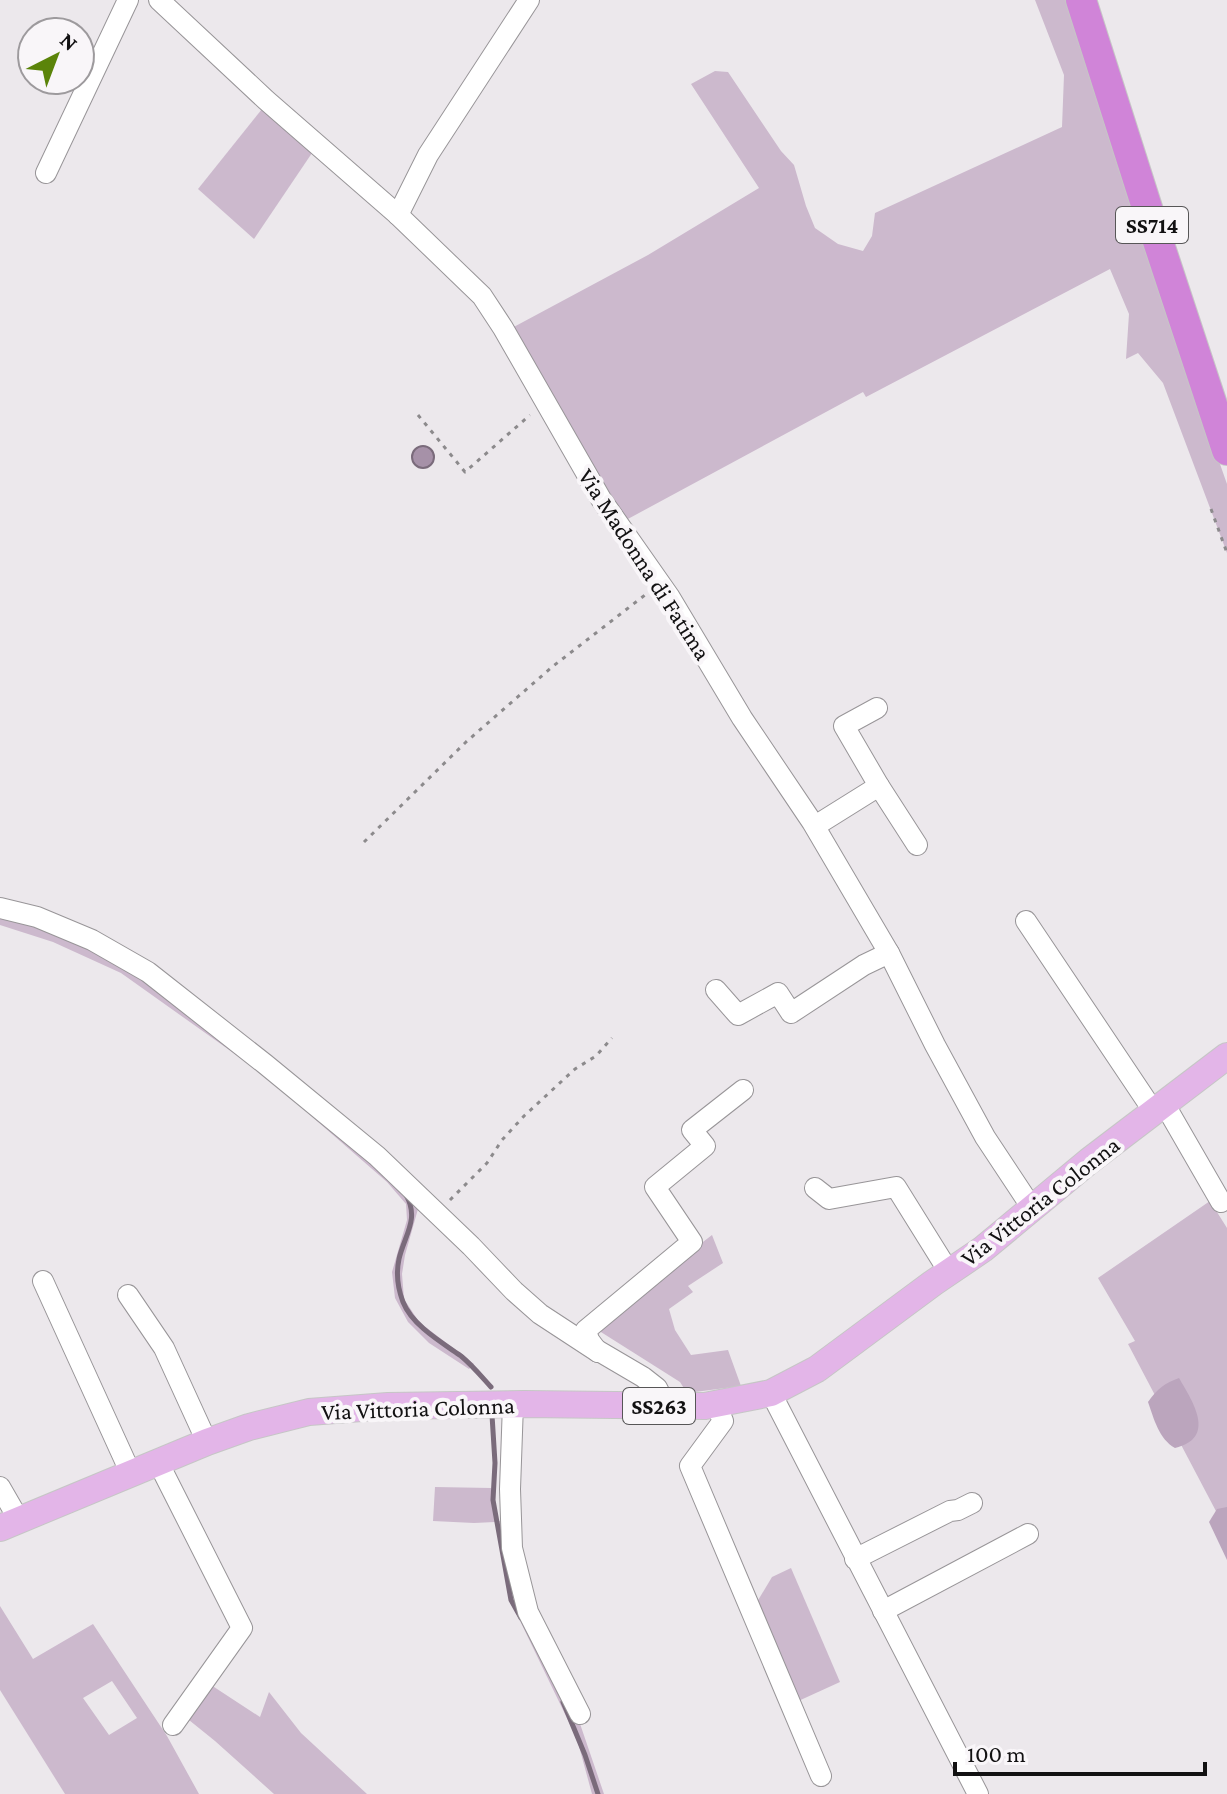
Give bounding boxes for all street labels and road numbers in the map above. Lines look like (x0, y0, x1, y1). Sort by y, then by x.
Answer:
road number: SS714 (1116, 207, 1188, 243)
street label: Via Madonna di Fatima (573, 463, 717, 665)
street label: Via Vittoria Colonna (955, 1131, 1125, 1271)
road number: SS263 (623, 1388, 695, 1424)
street label: Via Vittoria Colonna (321, 1391, 515, 1425)

